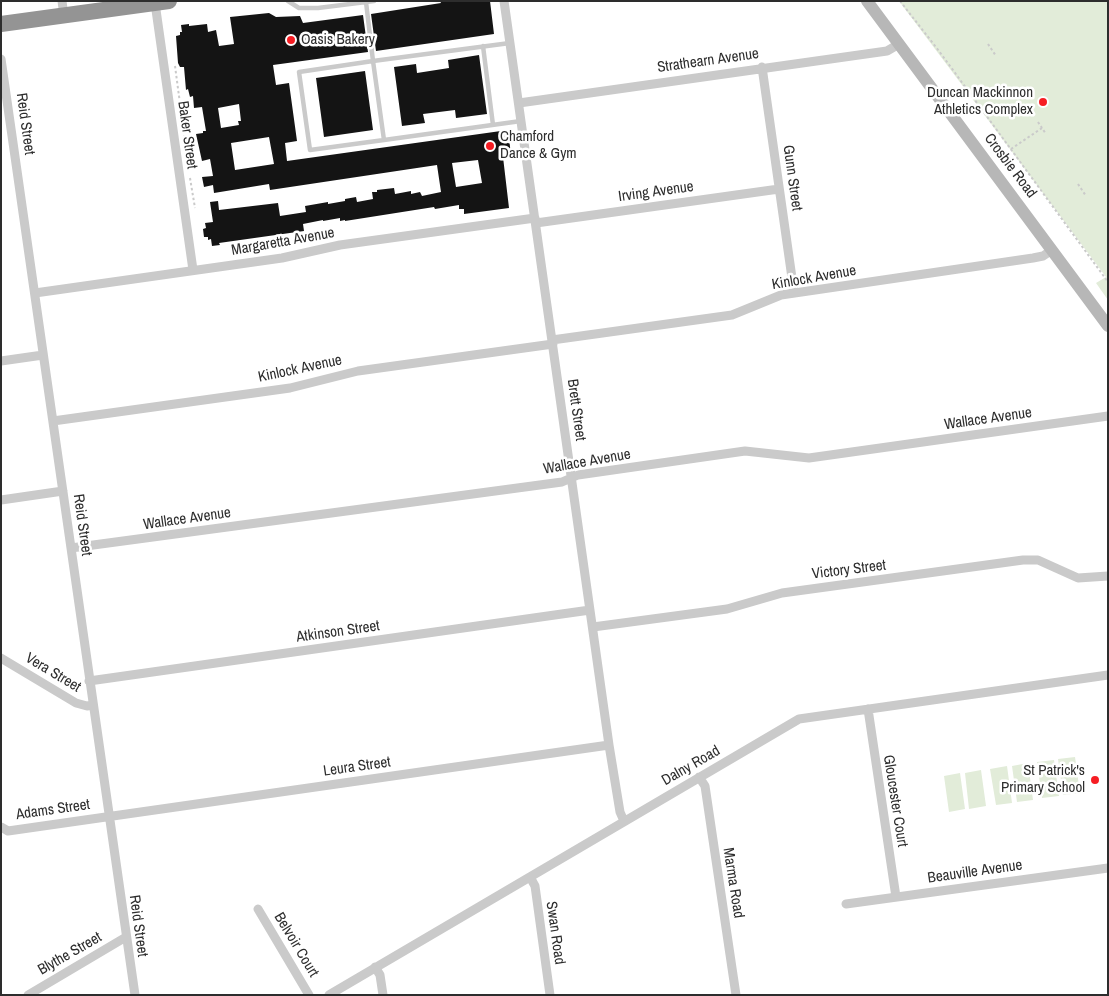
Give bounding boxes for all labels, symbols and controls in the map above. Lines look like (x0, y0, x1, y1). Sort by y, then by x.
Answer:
place label: Oasis Bakery (301, 31, 375, 49)
marker: Oasis Bakery (285, 34, 297, 46)
street label: Strathearn Avenue (656, 45, 760, 77)
place label: Duncan Mackinnon Athletics Complex (927, 84, 1033, 119)
street label: Reid Street (12, 92, 38, 156)
marker: Duncan Mackinnon Athletics Complex (1037, 96, 1049, 108)
street label: Baker Street (173, 100, 201, 170)
place label: Chamford Dance & Gym (500, 128, 577, 163)
street label: Crosbie Road (980, 130, 1040, 202)
marker: Chamford Dance & Gym (484, 140, 496, 152)
street label: Gunn Street (778, 144, 806, 212)
street label: Irving Avenue (617, 178, 695, 206)
street label: Margaretta Avenue (230, 224, 336, 260)
street label: Kinlock Avenue (770, 262, 858, 294)
street label: Kinlock Avenue (256, 351, 344, 387)
street label: Brett Street (563, 378, 589, 442)
street label: Wallace Avenue (943, 404, 1033, 434)
street label: Wallace Avenue (542, 445, 632, 479)
street label: Reid Street (69, 493, 95, 557)
street label: Wallace Avenue (142, 504, 232, 534)
street label: Victory Street (811, 557, 887, 583)
street label: Atkinson Street (295, 617, 381, 647)
street label: Vera Street (22, 649, 84, 697)
street label: Dalny Road (659, 742, 723, 790)
street label: Leura Street (322, 753, 392, 781)
street label: Gloucester Court (879, 754, 911, 848)
place label: St Patrick's Primary School (1001, 762, 1085, 797)
marker: St Patrick's Primary School (1089, 774, 1101, 786)
street label: Adams Street (15, 796, 91, 824)
street label: Marma Road (719, 846, 747, 920)
street label: Beauville Avenue (926, 856, 1024, 888)
street label: Reid Street (125, 894, 151, 958)
street label: Swan Road (542, 900, 568, 966)
street label: Belvoir Court (270, 910, 322, 980)
street label: Blythe Street (35, 929, 105, 979)

